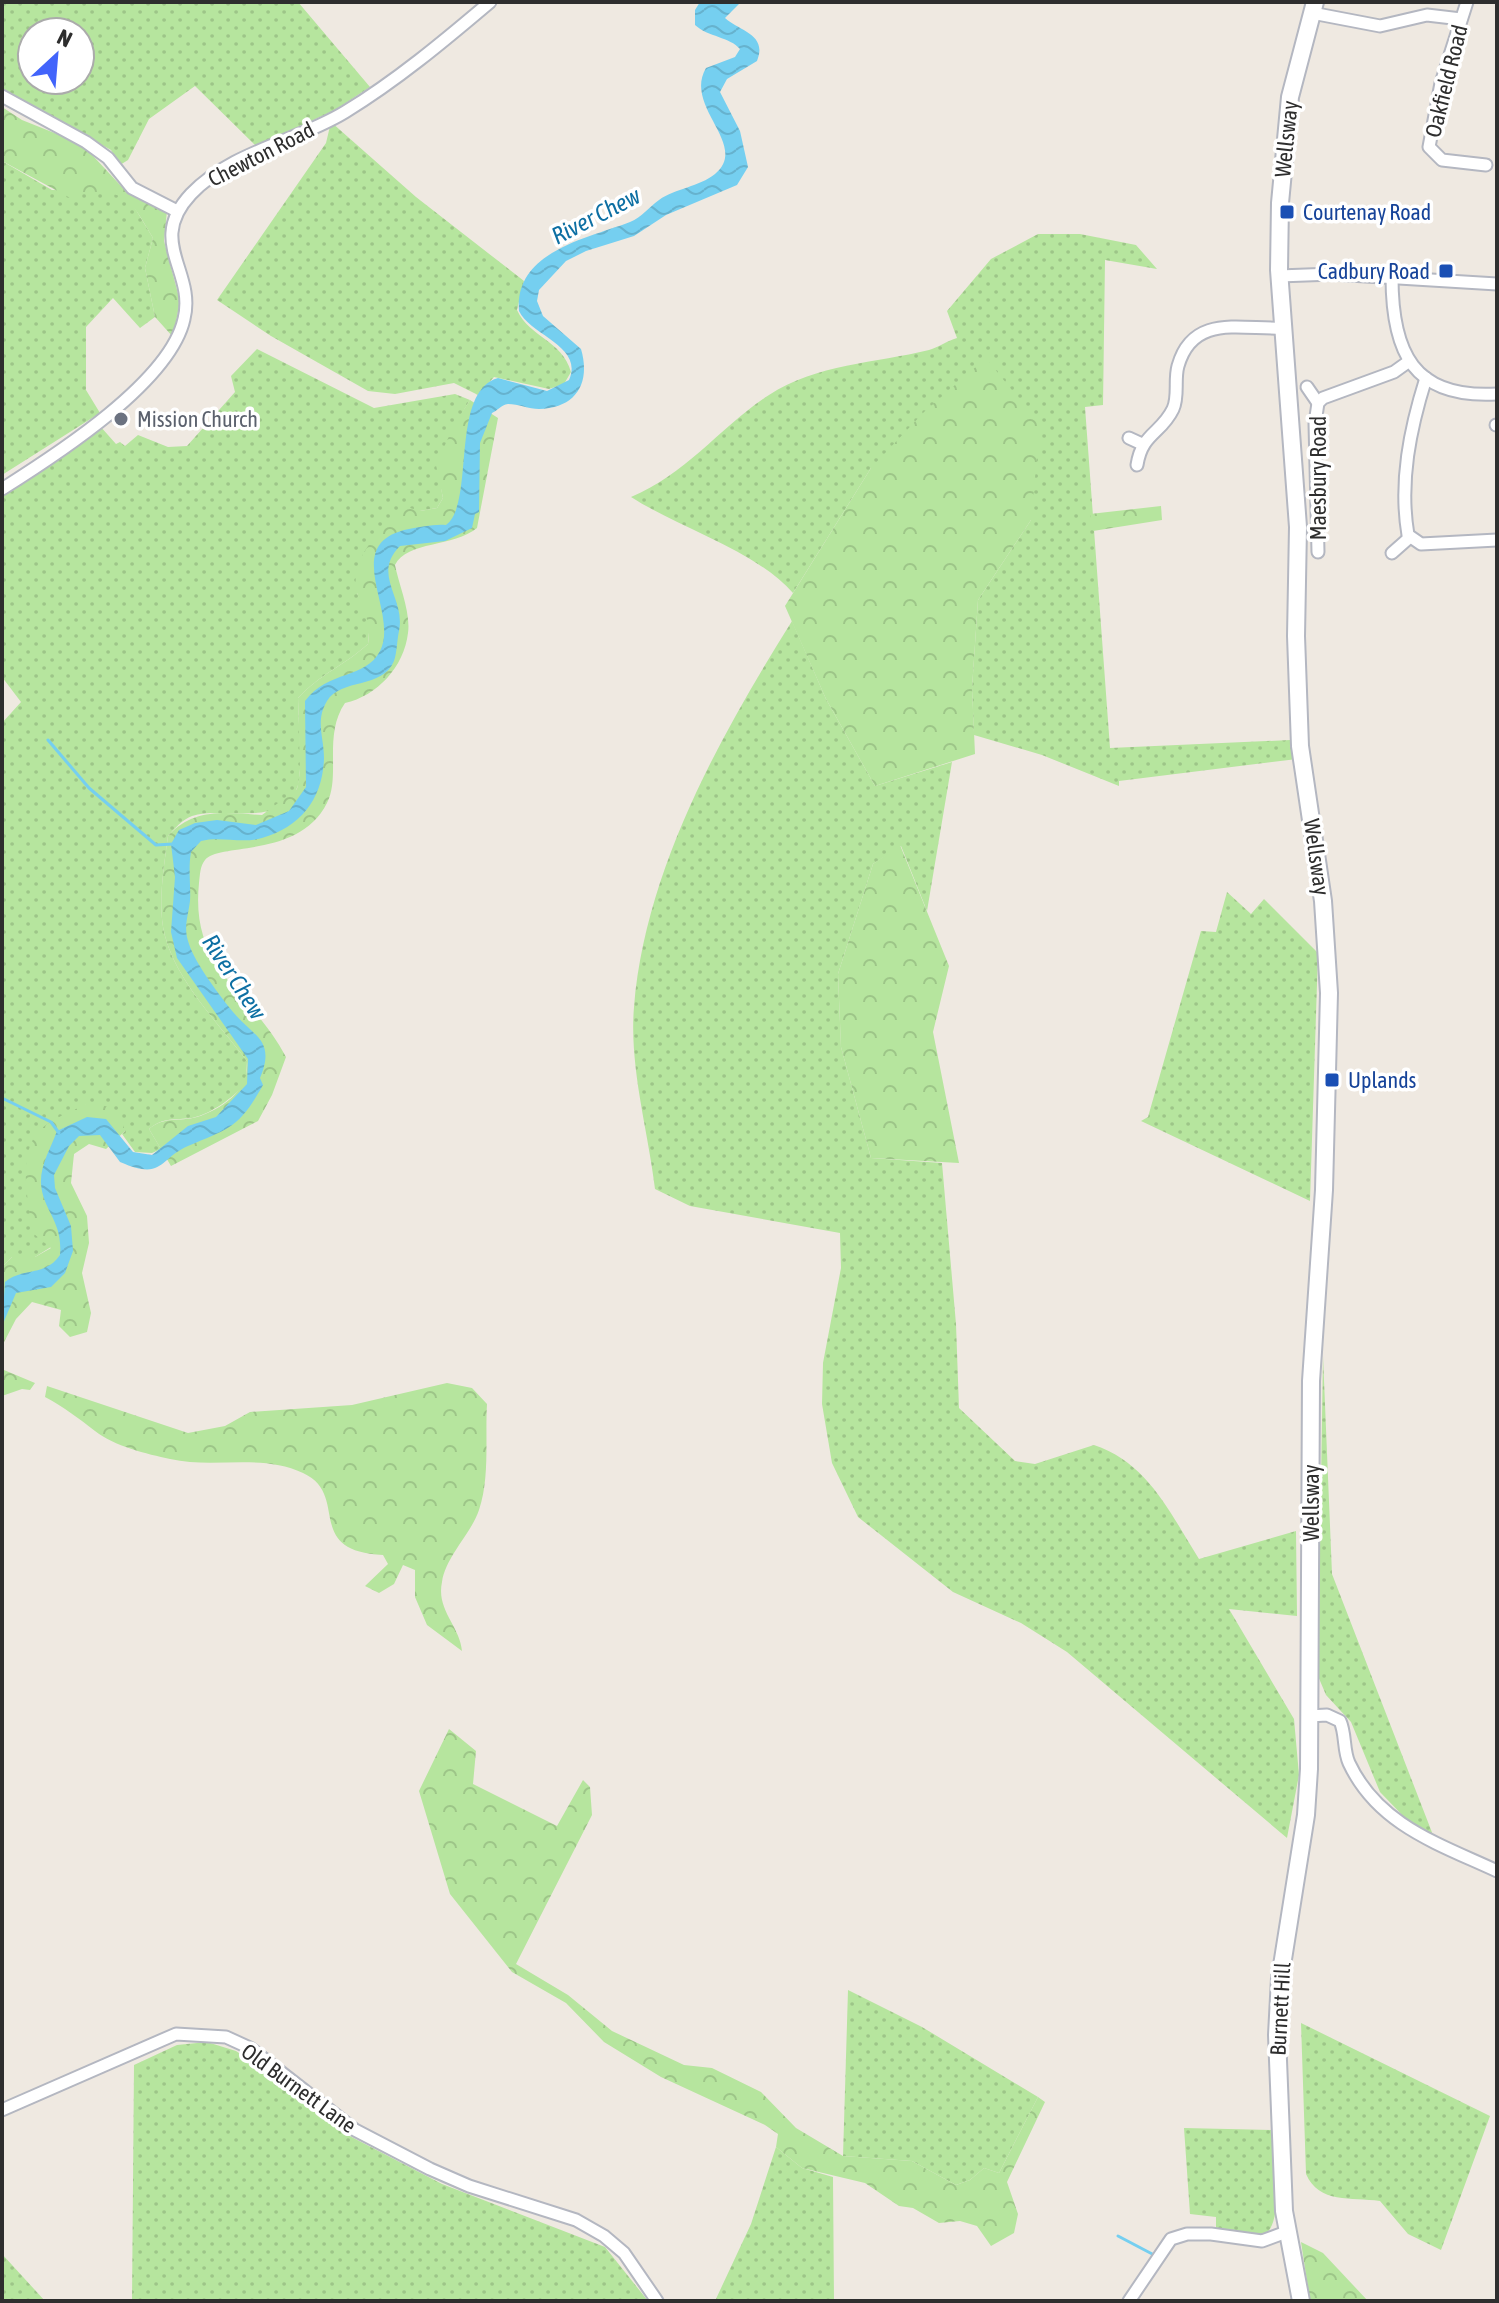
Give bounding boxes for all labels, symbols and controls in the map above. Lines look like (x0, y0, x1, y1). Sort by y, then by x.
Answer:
north arrow (16, 16, 96, 96)
street label: Oakfield Road (1419, 22, 1473, 140)
text: N (53, 23, 76, 53)
street label: Wellsway (1269, 99, 1303, 179)
street label: Chewton Road (204, 116, 318, 192)
water label: River Chew (547, 181, 645, 249)
place label: Courtenay Road (1303, 199, 1431, 225)
marker: Courtenay Road (1278, 203, 1296, 221)
place label: Cadbury Road (1318, 258, 1430, 284)
marker: Cadbury Road (1437, 262, 1455, 280)
place label: Mission Church (137, 406, 258, 432)
marker: Mission Church (112, 410, 130, 428)
street label: Maesbury Road (1305, 416, 1331, 540)
street label: Wellsway (1299, 817, 1335, 897)
water label: River Chew (197, 929, 272, 1025)
place label: Uplands (1348, 1067, 1417, 1093)
marker: Uplands (1323, 1071, 1341, 1089)
street label: Wellsway (1298, 1465, 1324, 1541)
street label: Burnett Hill (1265, 1962, 1295, 2056)
street label: Old Burnett Lane (237, 2038, 361, 2138)

